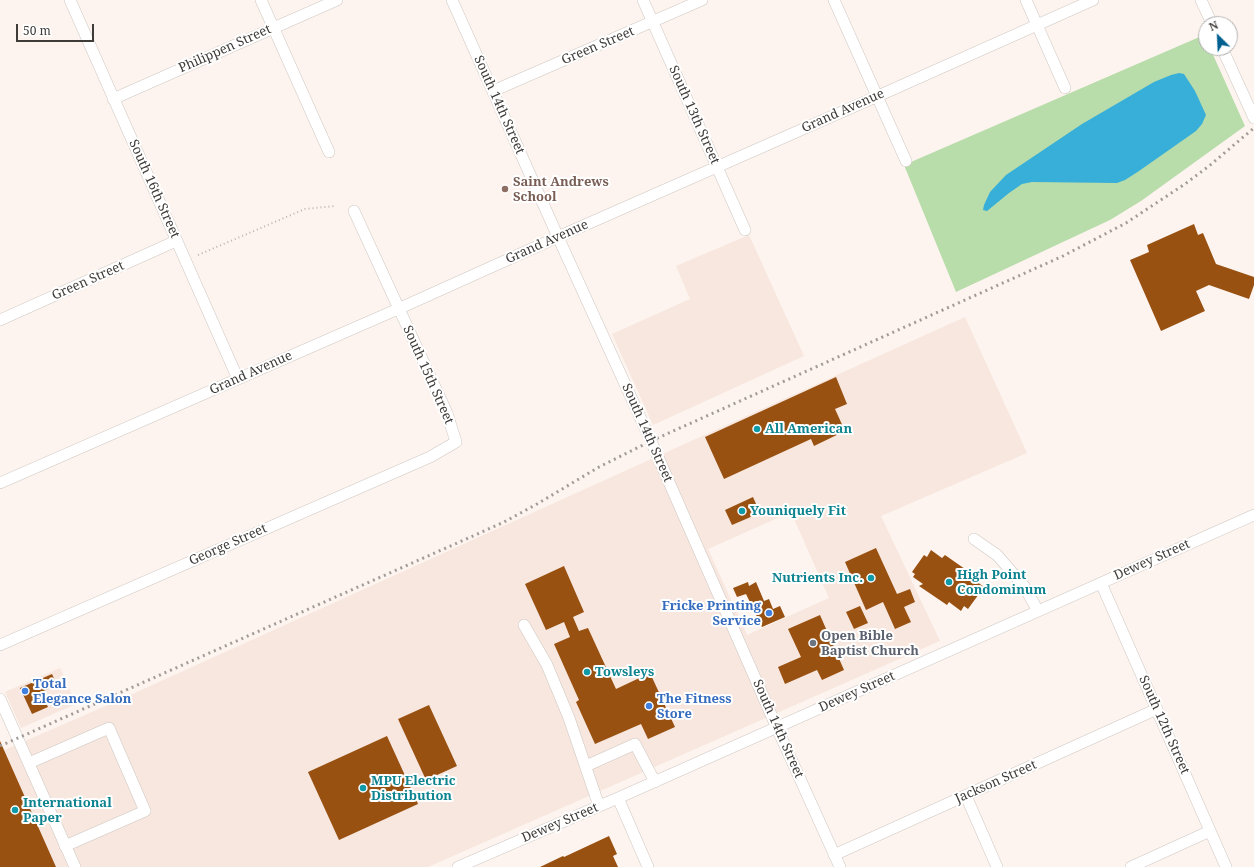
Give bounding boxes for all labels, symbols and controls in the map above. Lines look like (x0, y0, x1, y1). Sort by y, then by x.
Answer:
scale bar (18, 16, 96, 42)
north arrow (1198, 16, 1238, 56)
text: N (1206, 17, 1220, 34)
text: 50 m (23, 22, 51, 39)
street label: Philippen Street (176, 22, 274, 76)
street label: Green Street (559, 24, 637, 68)
street label: South 14th Street (470, 53, 528, 157)
street label: South 13th Street (665, 63, 723, 167)
street label: Grand Avenue (799, 86, 887, 136)
street label: South 16th Street (125, 137, 183, 241)
place label: Saint Andrews School (513, 174, 609, 205)
marker: Saint Andrews School (500, 184, 510, 194)
street label: Grand Avenue (503, 217, 591, 267)
street label: Green Street (50, 258, 126, 304)
street label: South 15th Street (399, 323, 457, 427)
street label: Grand Avenue (207, 348, 295, 398)
street label: South 14th Street (618, 381, 676, 485)
place label: All American (765, 421, 852, 437)
marker: All American (752, 424, 762, 434)
place label: Youniquely Fit (750, 503, 846, 519)
marker: Youniquely Fit (737, 506, 747, 516)
street label: George Street (187, 521, 269, 569)
street label: Dewey Street (1112, 536, 1192, 584)
place label: High Point Condominum (957, 567, 1046, 598)
place label: Nutrients Inc. (772, 570, 863, 586)
marker: Nutrients Inc. (866, 573, 876, 583)
marker: High Point Condominum (944, 577, 954, 587)
place label: Fricke Printing Service (662, 598, 761, 629)
marker: Fricke Printing Service (764, 608, 774, 618)
place label: Open Bible Baptist Church (821, 628, 919, 659)
marker: Open Bible Baptist Church (808, 638, 818, 648)
place label: Towsleys (595, 664, 654, 680)
marker: Towsleys (582, 667, 592, 677)
street label: Dewey Street (817, 668, 897, 716)
street label: South 12th Street (1135, 673, 1193, 777)
place label: Total Elegance Salon (33, 676, 131, 707)
street label: South 14th Street (749, 677, 807, 781)
marker: Total Elegance Salon (20, 686, 30, 696)
place label: The Fitness Store (657, 691, 732, 722)
marker: The Fitness Store (644, 701, 654, 711)
street label: Jackson Street (953, 757, 1039, 807)
place label: MPU Electric Distribution (371, 773, 456, 804)
marker: MPU Electric Distribution (358, 783, 368, 793)
place label: International Paper (23, 795, 112, 826)
street label: Dewey Street (519, 800, 601, 846)
marker: International Paper (10, 805, 20, 815)

